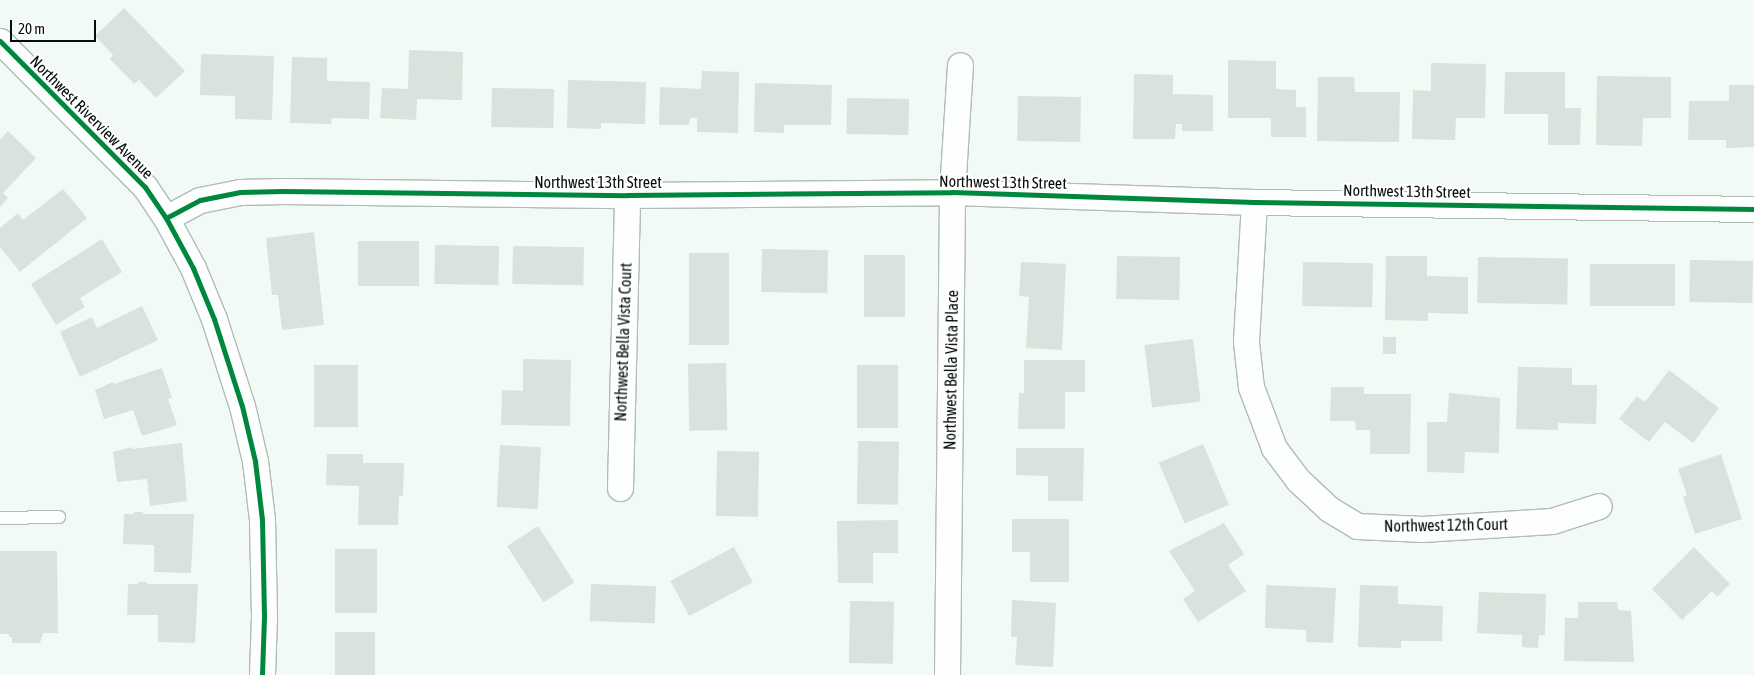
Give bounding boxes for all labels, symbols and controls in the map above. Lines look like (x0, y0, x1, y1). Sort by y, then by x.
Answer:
scale bar (12, 10, 99, 42)
text: 20 m (18, 20, 45, 37)
street label: Northwest Riverview Avenue (26, 51, 158, 183)
street label: Northwest 13th Street (939, 171, 1067, 193)
street label: Northwest 13th Street (534, 172, 662, 192)
street label: Northwest 13th Street (1343, 180, 1471, 202)
street label: Northwest Bella Vista Court (611, 262, 635, 422)
street label: Northwest Bella Vista Place (940, 290, 962, 450)
street label: Northwest 12th Court (1384, 514, 1508, 536)

